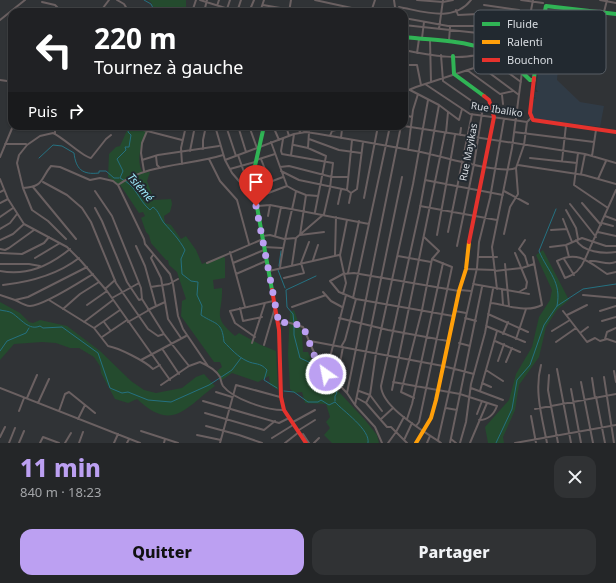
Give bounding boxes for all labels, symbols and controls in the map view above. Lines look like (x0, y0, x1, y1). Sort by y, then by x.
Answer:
legend (474, 10, 606, 74)
text: Fluide (507, 16, 538, 31)
text: 220 m (94, 19, 177, 57)
icon: left (28, 24, 80, 76)
text: Ralenti (507, 34, 543, 49)
text: Bouchon (507, 52, 553, 67)
text: Tournez à gauche (94, 55, 243, 79)
street label: Rue Ibaliko (470, 98, 524, 120)
icon: right (65, 100, 87, 122)
text: Puis (28, 101, 57, 121)
street label: Rue Mayikas (456, 122, 481, 182)
pin (239, 165, 273, 206)
water label: Tsiémé (124, 170, 158, 205)
icon: arrive (245, 171, 267, 193)
position arrow (305, 353, 347, 395)
text: 11 min (20, 451, 101, 484)
button: close (554, 456, 596, 498)
text: 840 m · 18:23 (20, 483, 101, 501)
button: Quitter (20, 529, 304, 575)
button: Partager (312, 529, 596, 575)

